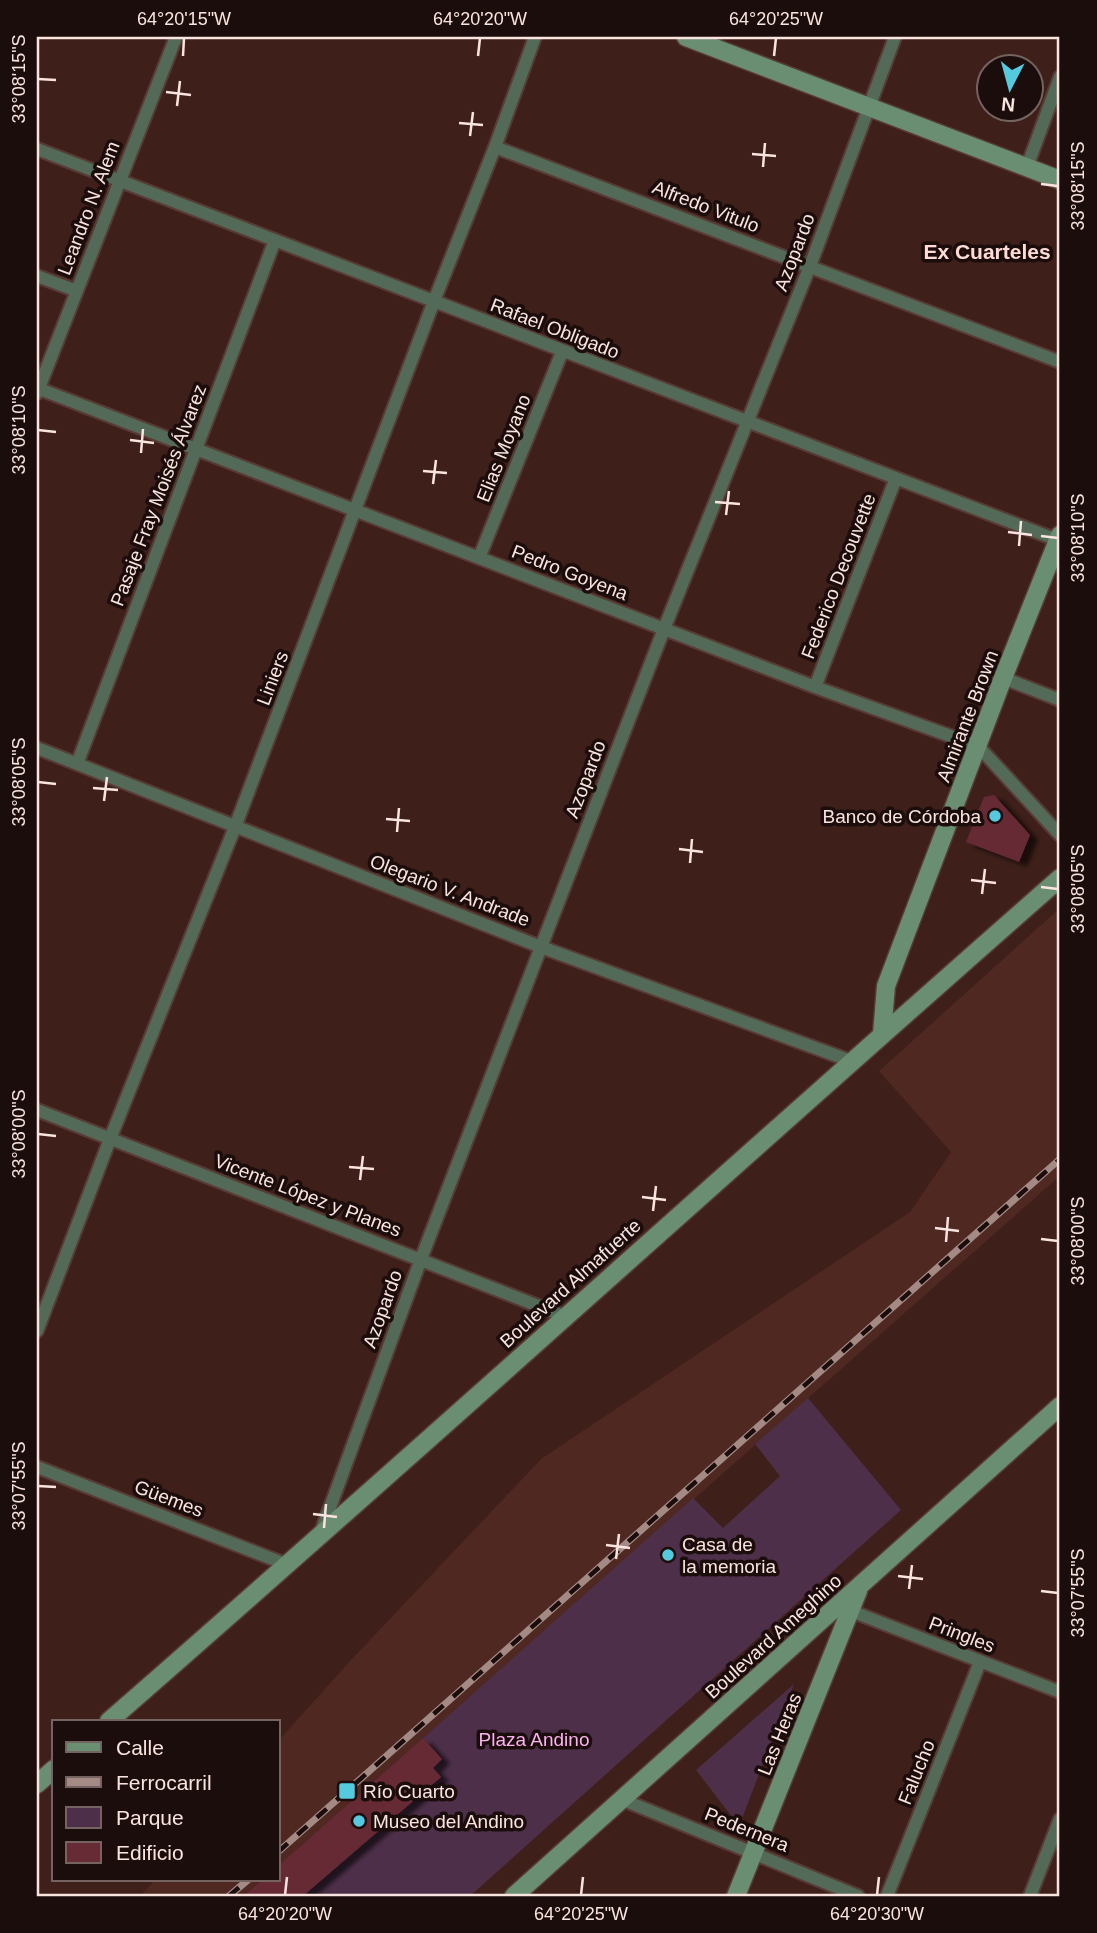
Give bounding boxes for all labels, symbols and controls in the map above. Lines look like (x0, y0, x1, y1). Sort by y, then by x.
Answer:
text: 64°20'15"W (137, 9, 231, 29)
text: 64°20'20"W (433, 9, 527, 29)
text: 64°20'25"W (729, 9, 823, 29)
text: 33°08'15"S (9, 34, 29, 124)
north arrow (974, 52, 1044, 122)
text: N (1000, 93, 1016, 116)
street label: Leandro N. Alem (53, 138, 124, 278)
text: 33°08'15"S (1068, 141, 1088, 231)
street label: Alfredo Vitulo (649, 176, 762, 236)
street label: Azopardo (770, 210, 819, 294)
district label: Ex Cuarteles (923, 240, 1051, 263)
street label: Rafael Obligado (487, 294, 622, 363)
street label: Pasaje Fray Moisés Álvarez (106, 382, 210, 609)
text: 33°08'10"S (9, 385, 29, 475)
street label: Elias Moyano (472, 391, 535, 505)
street label: Federico Decouvette (797, 491, 880, 662)
text: 33°08'10"S (1068, 493, 1088, 583)
street label: Pedro Goyena (509, 541, 631, 604)
street label: Almirante Brown (933, 647, 1002, 785)
street label: Liniers (253, 648, 292, 708)
text: 33°08'05"S (9, 737, 29, 827)
street label: Azopardo (561, 737, 610, 821)
place label: Banco de Córdoba (823, 806, 981, 827)
marker: Banco de Córdoba (987, 808, 1003, 824)
text: 33°08'05"S (1068, 844, 1088, 934)
street label: Olegario V. Andrade (367, 850, 533, 931)
text: 33°08'00"S (9, 1089, 29, 1179)
street label: Vicente López y Planes (212, 1150, 404, 1241)
text: 33°08'00"S (1068, 1196, 1088, 1286)
street label: Boulevard Almafuerte (496, 1215, 645, 1352)
street label: Azopardo (359, 1267, 406, 1351)
text: 33°07'55"S (9, 1441, 29, 1531)
street label: Güemes (132, 1476, 206, 1521)
place label: Casa de la memoria (682, 1534, 776, 1577)
marker: Casa de la memoria (660, 1547, 676, 1563)
text: 33°07'55"S (1068, 1548, 1088, 1638)
street label: Boulevard Ameghino (701, 1570, 846, 1703)
street label: Pringles (926, 1612, 998, 1657)
street label: Las Heras (754, 1690, 805, 1778)
legend (52, 1720, 280, 1881)
park label: Plaza Andino (479, 1729, 589, 1750)
text: Calle (116, 1736, 164, 1759)
street label: Falucho (894, 1737, 939, 1807)
text: Ferrocarril (116, 1771, 212, 1794)
marker: Río Cuarto (337, 1781, 357, 1801)
place label: Río Cuarto (363, 1781, 455, 1802)
street label: Pedernera (702, 1803, 792, 1856)
text: Parque (116, 1806, 184, 1829)
place label: Museo del Andino (373, 1811, 524, 1832)
marker: Museo del Andino (351, 1813, 367, 1829)
text: Edificio (116, 1841, 184, 1864)
text: 64°20'20"W (238, 1904, 332, 1924)
text: 64°20'25"W (534, 1904, 628, 1924)
text: 64°20'30"W (830, 1904, 924, 1924)

